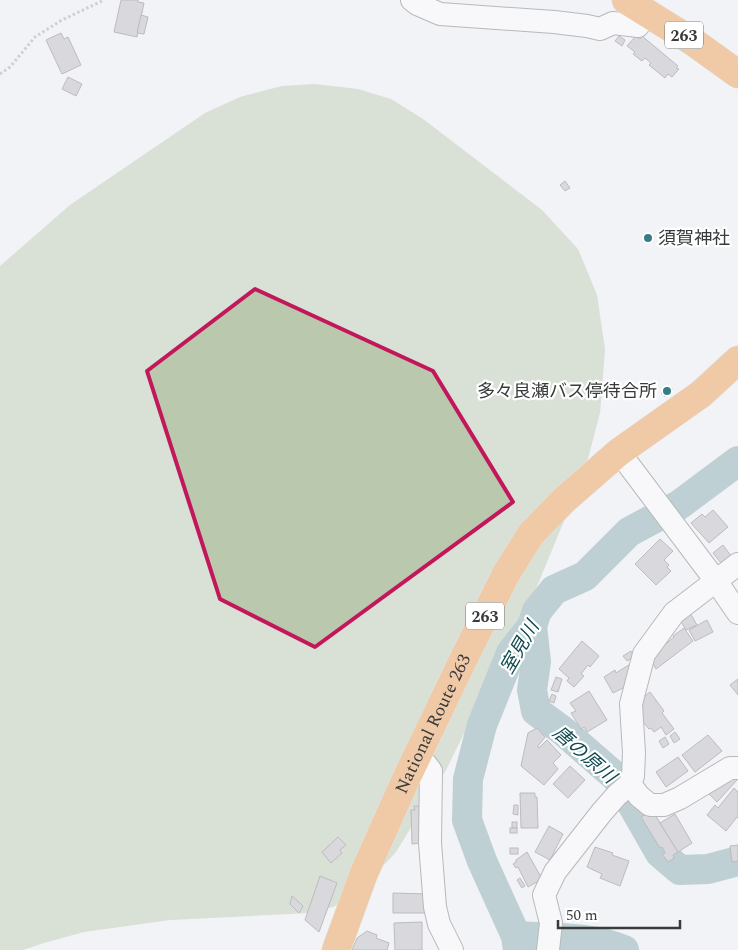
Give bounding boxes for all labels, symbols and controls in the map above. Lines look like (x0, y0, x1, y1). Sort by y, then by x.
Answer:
road number: 263 (665, 22, 703, 48)
place label: 須賀神社 (658, 225, 730, 252)
marker: 須賀神社 (642, 232, 654, 244)
place label: 多々良瀬バス停待合所 (477, 378, 657, 405)
marker: 多々良瀬バス停待合所 (661, 385, 673, 397)
road number: 263 (466, 602, 504, 630)
water label: 室見川 (493, 614, 548, 680)
street label: National Route 263 (388, 650, 478, 798)
water label: 唐の原川 (546, 719, 624, 792)
scale bar (558, 898, 680, 930)
text: 50 m (566, 904, 598, 927)

